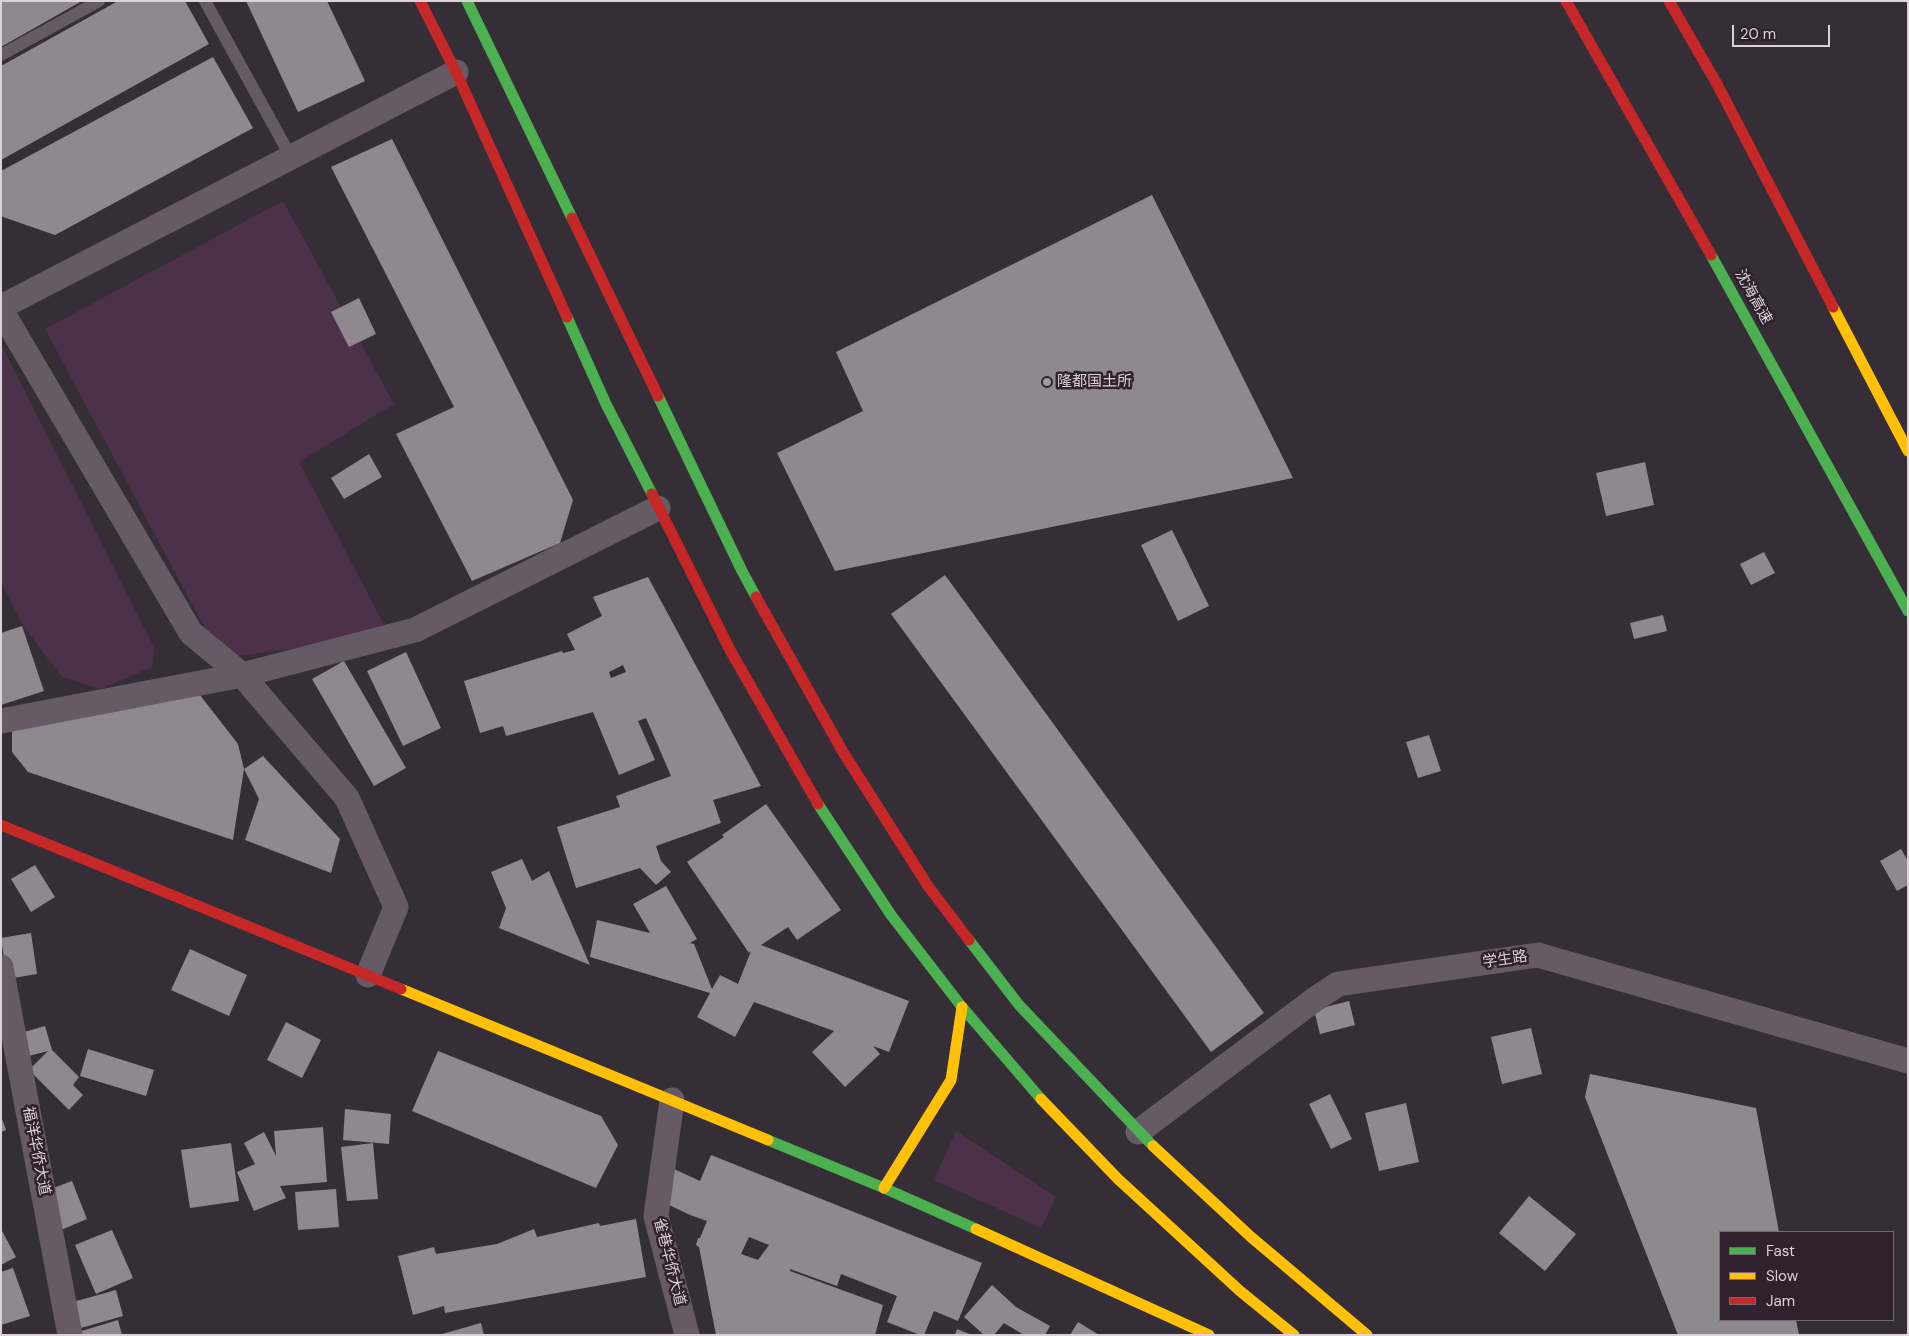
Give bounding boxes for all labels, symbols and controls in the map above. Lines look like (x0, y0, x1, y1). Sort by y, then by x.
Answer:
scale bar (1734, 15, 1832, 47)
text: 20 m (1740, 24, 1776, 44)
street label: 沈海高速 (1731, 266, 1775, 328)
place label: 隆都国土所 (1057, 373, 1132, 391)
marker: 隆都国土所 (1041, 376, 1053, 388)
street label: 学生路 (1481, 948, 1529, 972)
street label: 福洋华侨大道 (19, 1105, 53, 1197)
street label: 雀巷华侨大道 (649, 1216, 689, 1308)
legend (1719, 1231, 1894, 1321)
text: Fast (1766, 1241, 1795, 1261)
text: Slow (1766, 1266, 1798, 1286)
text: Jam (1766, 1291, 1795, 1311)

